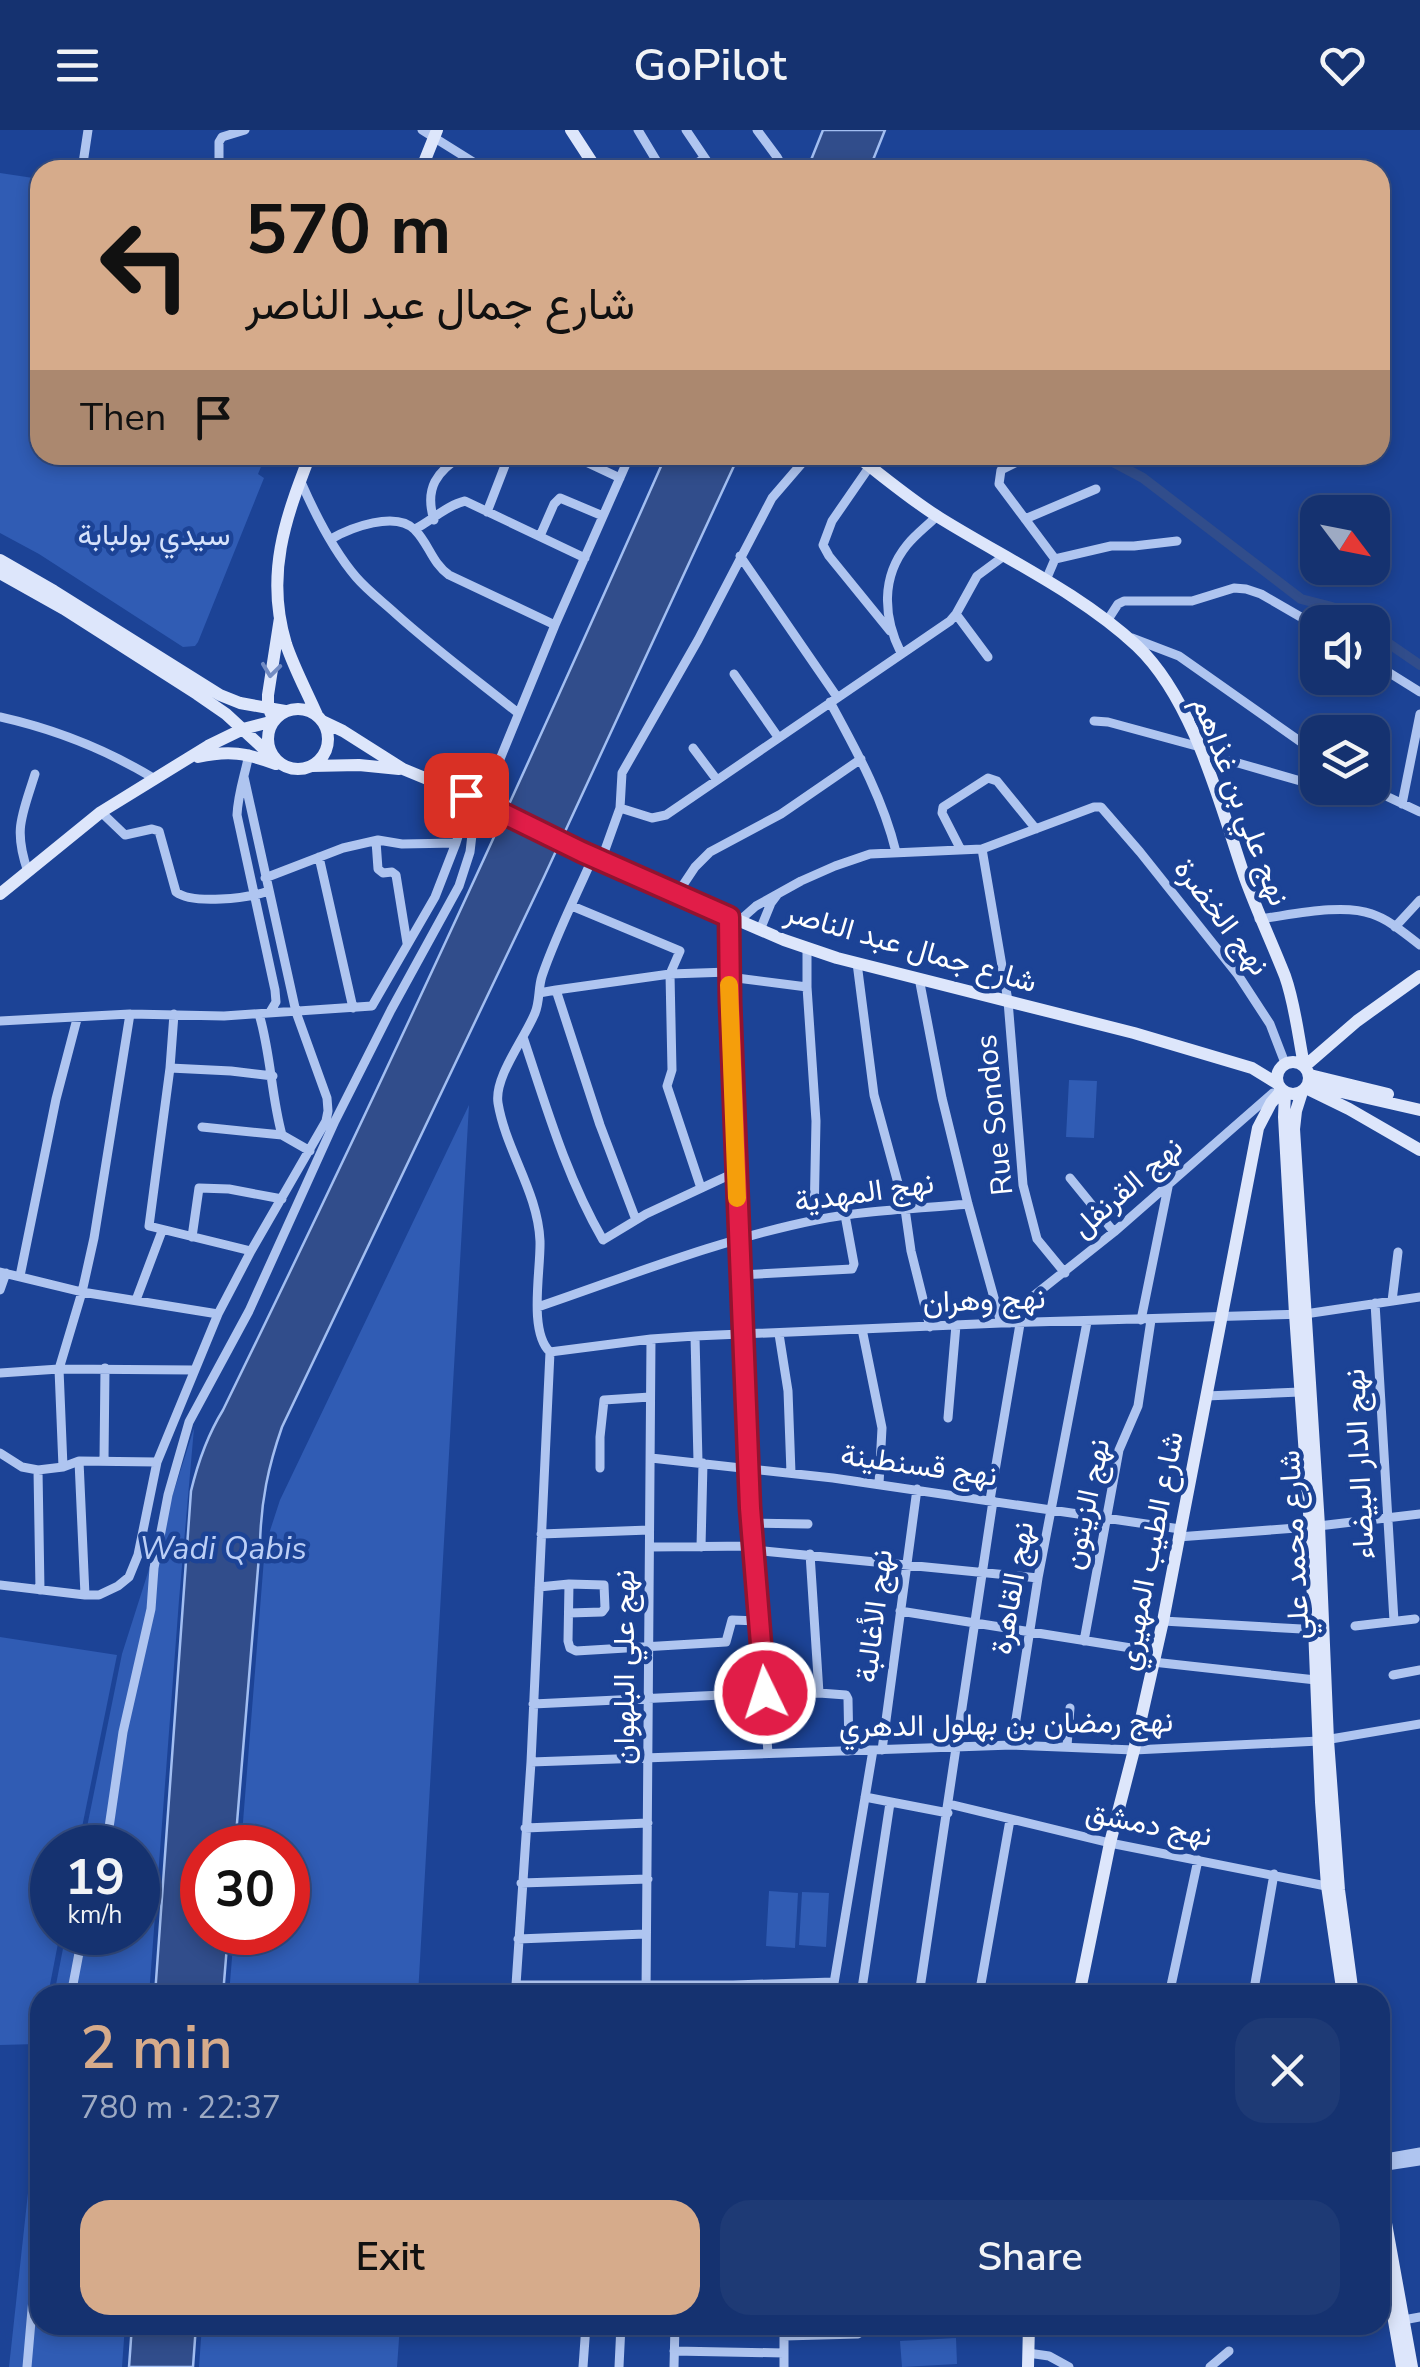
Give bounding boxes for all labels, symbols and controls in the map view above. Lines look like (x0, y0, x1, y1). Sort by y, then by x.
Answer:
text: GoPilot (633, 35, 787, 96)
icon: menu (50, 38, 105, 93)
icon: heart (1315, 38, 1370, 93)
text: 570 m (245, 182, 451, 278)
icon: left (80, 200, 210, 330)
text: شارع جمال عبد الناصر (245, 274, 635, 335)
icon: arrive (186, 390, 241, 445)
text: Then (80, 392, 166, 443)
north arrow (1300, 495, 1390, 585)
map controls (1300, 495, 1390, 805)
park label: سيدي بولبابة (78, 515, 230, 559)
button: sound (1300, 605, 1390, 695)
one-way arrow (261, 662, 282, 678)
street label: نهج علي بن غذاهم (1179, 691, 1299, 913)
button: layers (1300, 715, 1390, 805)
pin (424, 753, 509, 838)
icon: arrive (439, 768, 494, 823)
street label: نهج الخضرة (1164, 850, 1279, 984)
street label: شارع جمال عبد الناصر (779, 892, 1041, 1003)
street label: Rue Sondos (966, 1033, 1023, 1197)
street label: نهج القرنفل (1063, 1127, 1192, 1247)
street label: نهج المهدية (792, 1162, 936, 1223)
street label: نهج وهران (922, 1278, 1046, 1323)
street label: نهج الدار البيضاء (1334, 1368, 1385, 1560)
street label: شارع الطيب المهيري (1107, 1428, 1197, 1675)
street label: نهج قسنطينة (838, 1434, 1000, 1497)
street label: نهج الزيتون (1053, 1435, 1120, 1573)
street label: شارع محمد علي (1269, 1449, 1323, 1641)
street label: نهج القاهرة (981, 1518, 1044, 1658)
water label: Wadi Qabis (139, 1527, 307, 1570)
street label: نهج الأغالبة (846, 1547, 903, 1685)
street label: نهج علي البلهوان (604, 1569, 648, 1765)
position arrow (713, 1641, 817, 1745)
street label: نهج رمضان بن بهلول الدهري (839, 1701, 1174, 1751)
street label: نهج دمشق (1082, 1792, 1216, 1857)
speed limit sign: 30 (180, 1825, 310, 1955)
text: 19 (65, 1843, 125, 1912)
text: km/h (67, 1898, 123, 1932)
text: 2 min (80, 2007, 233, 2089)
button: close (1235, 2018, 1340, 2123)
text: 780 m · 22:37 (80, 2086, 281, 2129)
button: Exit (80, 2200, 700, 2315)
button: Share (720, 2200, 1340, 2315)

